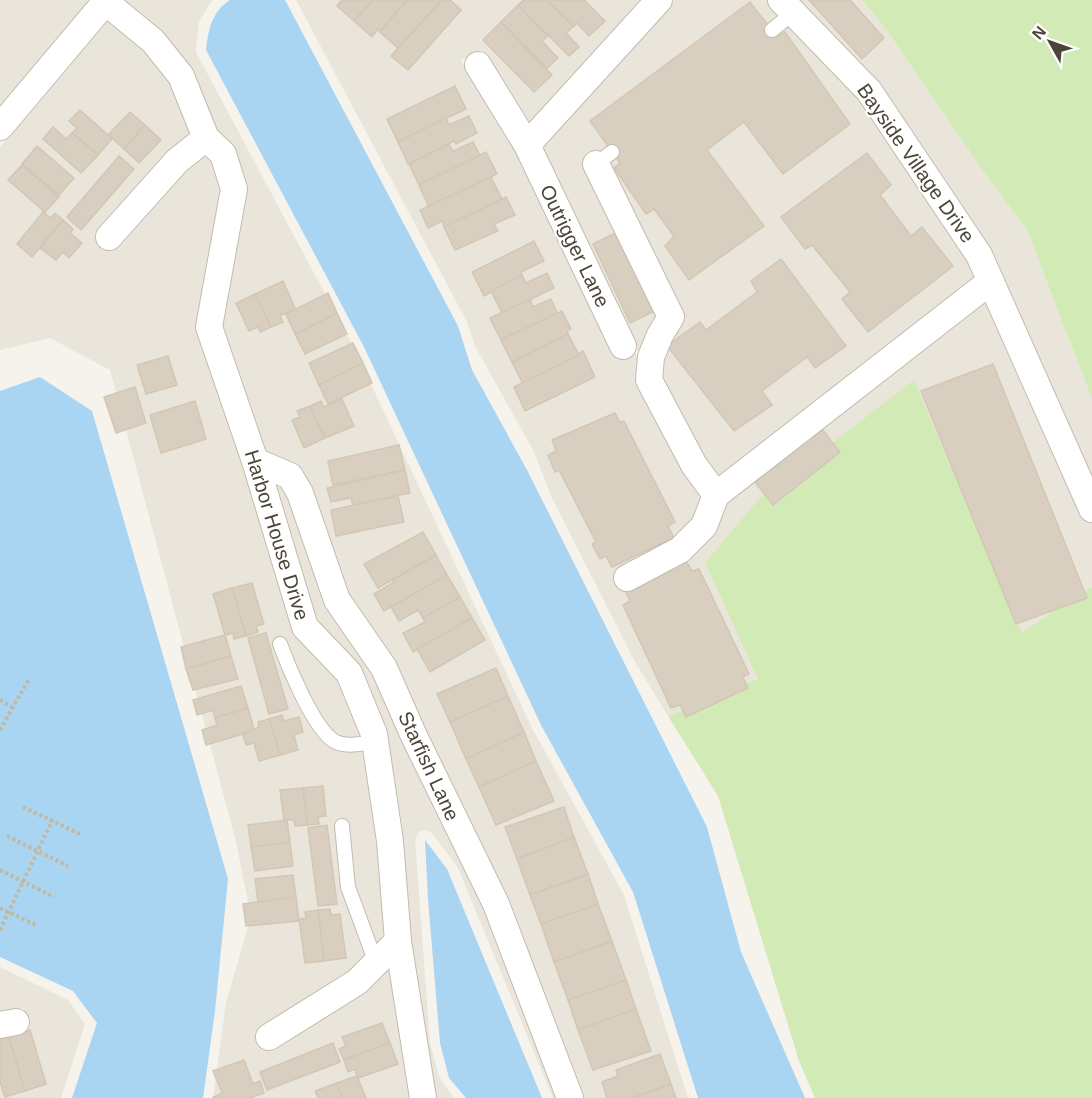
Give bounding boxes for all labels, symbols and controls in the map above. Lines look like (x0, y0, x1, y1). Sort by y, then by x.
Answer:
north arrow (1020, 12, 1080, 72)
text: N (1029, 23, 1049, 43)
street label: Bayside Village Drive (853, 79, 979, 247)
street label: Outrigger Lane (536, 181, 614, 311)
street label: Harbor House Drive (241, 447, 313, 623)
street label: Starfish Lane (394, 708, 464, 824)

